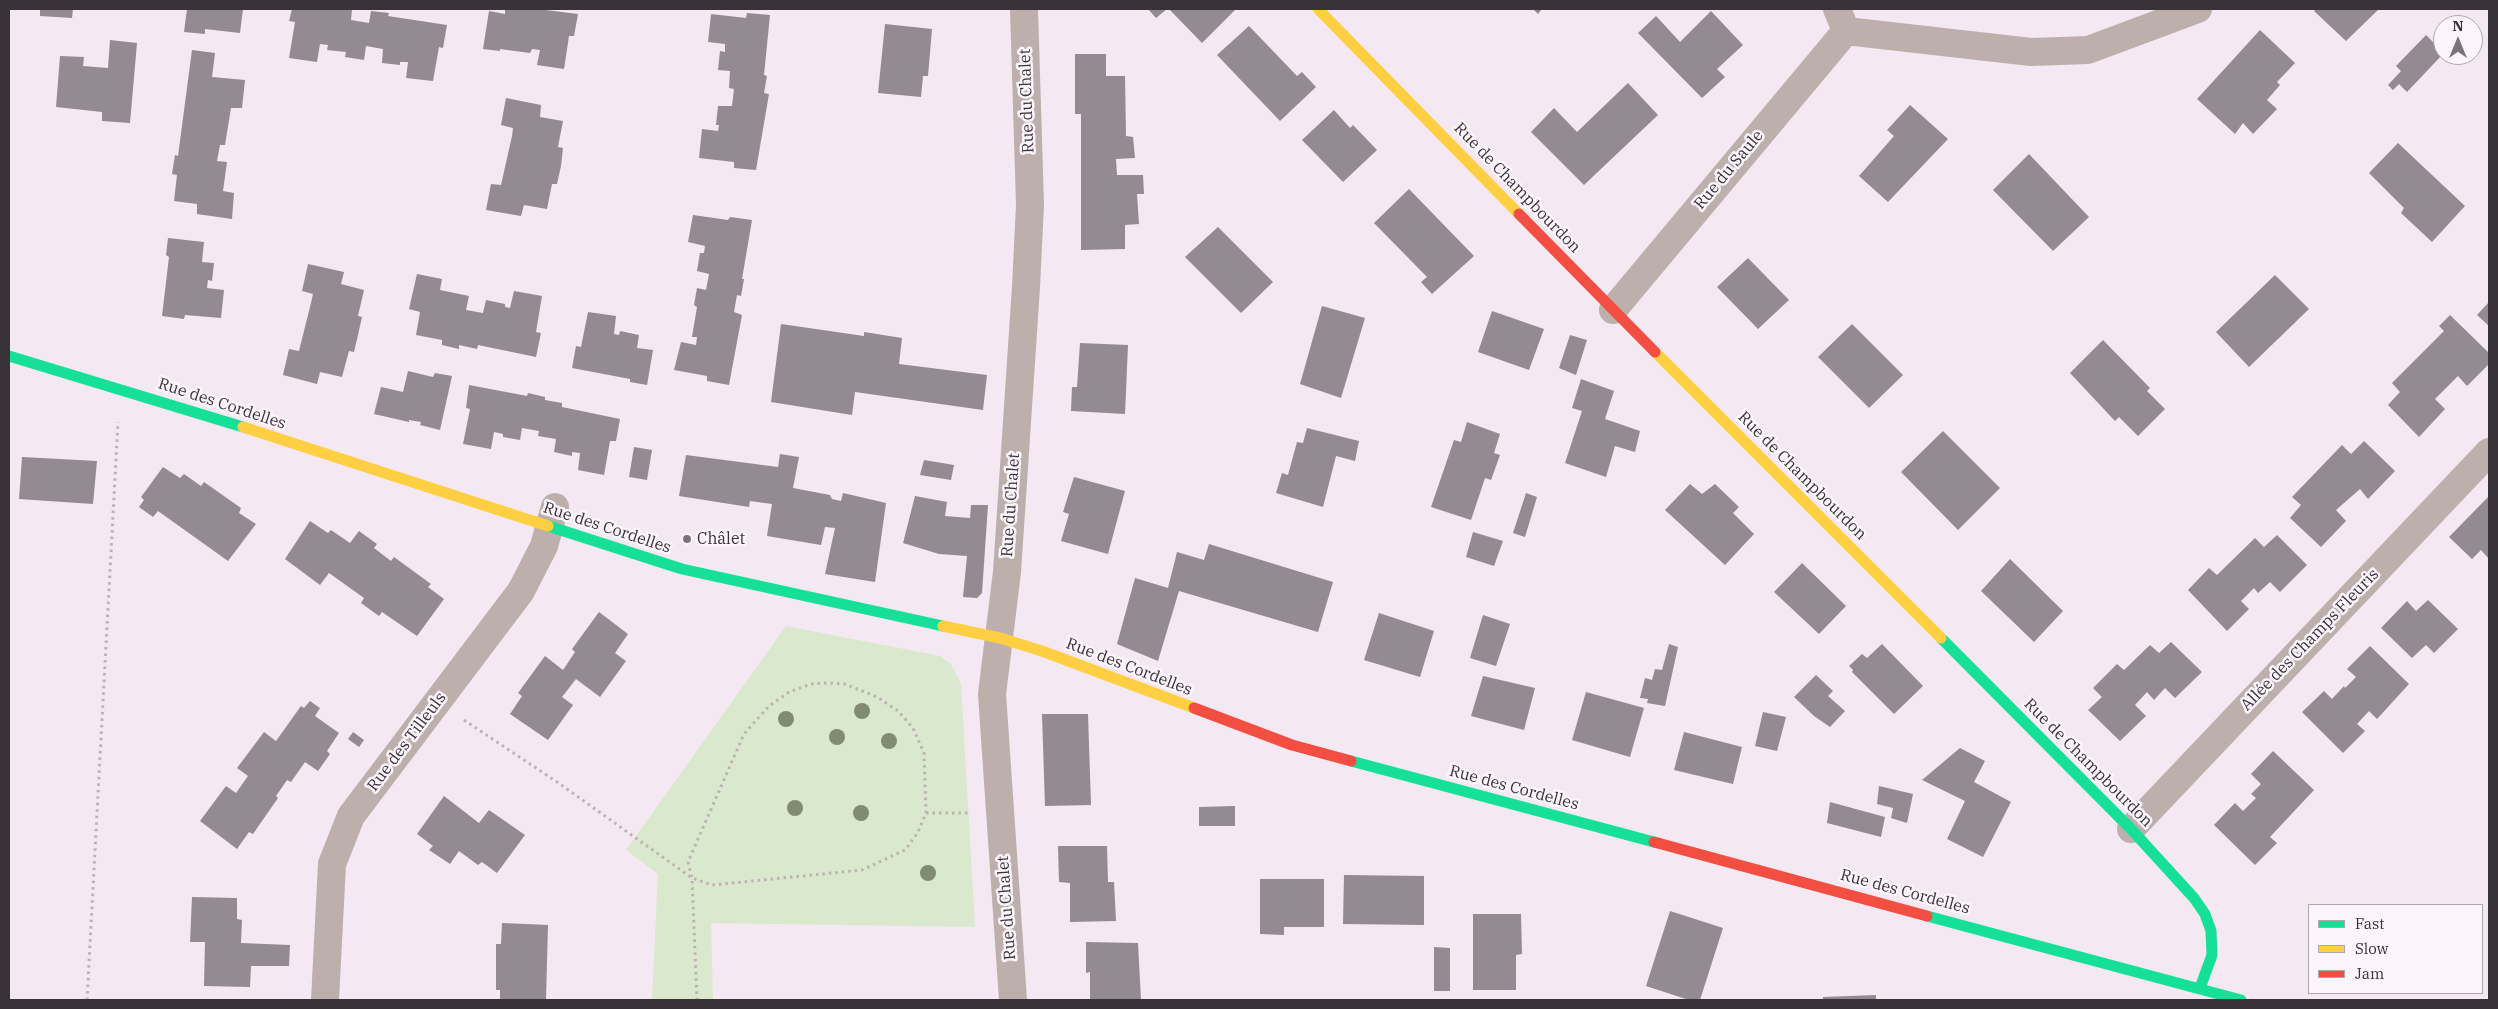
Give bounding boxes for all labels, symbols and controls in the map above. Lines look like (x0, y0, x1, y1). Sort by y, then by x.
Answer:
north arrow (2433, 15, 2483, 65)
text: N (2452, 17, 2464, 35)
street label: Rue du Chalet (1016, 49, 1038, 153)
street label: Rue de Champbourdon (1450, 119, 1584, 257)
street label: Rue du Saule (1690, 126, 1768, 214)
street label: Rue des Cordelles (156, 374, 288, 434)
street label: Rue de Champbourdon (1734, 408, 1870, 544)
street label: Rue du Chalet (998, 452, 1024, 558)
street label: Rue des Cordelles (541, 498, 673, 558)
place label: Châlet (697, 529, 745, 549)
marker: Châlet (681, 533, 693, 545)
street label: Allée des Champs Fleuris (2237, 565, 2383, 715)
street label: Rue des Cordelles (1063, 634, 1195, 700)
street label: Rue des Tilleuls (364, 689, 450, 795)
street label: Rue de Champbourdon (2020, 695, 2156, 831)
street label: Rue des Cordelles (1447, 761, 1581, 815)
street label: Rue du Chalet (994, 855, 1020, 961)
street label: Rue des Cordelles (1838, 865, 1972, 919)
legend (2308, 904, 2483, 994)
text: Fast (2355, 914, 2385, 933)
text: Slow (2355, 939, 2388, 958)
text: Jam (2355, 964, 2384, 983)

